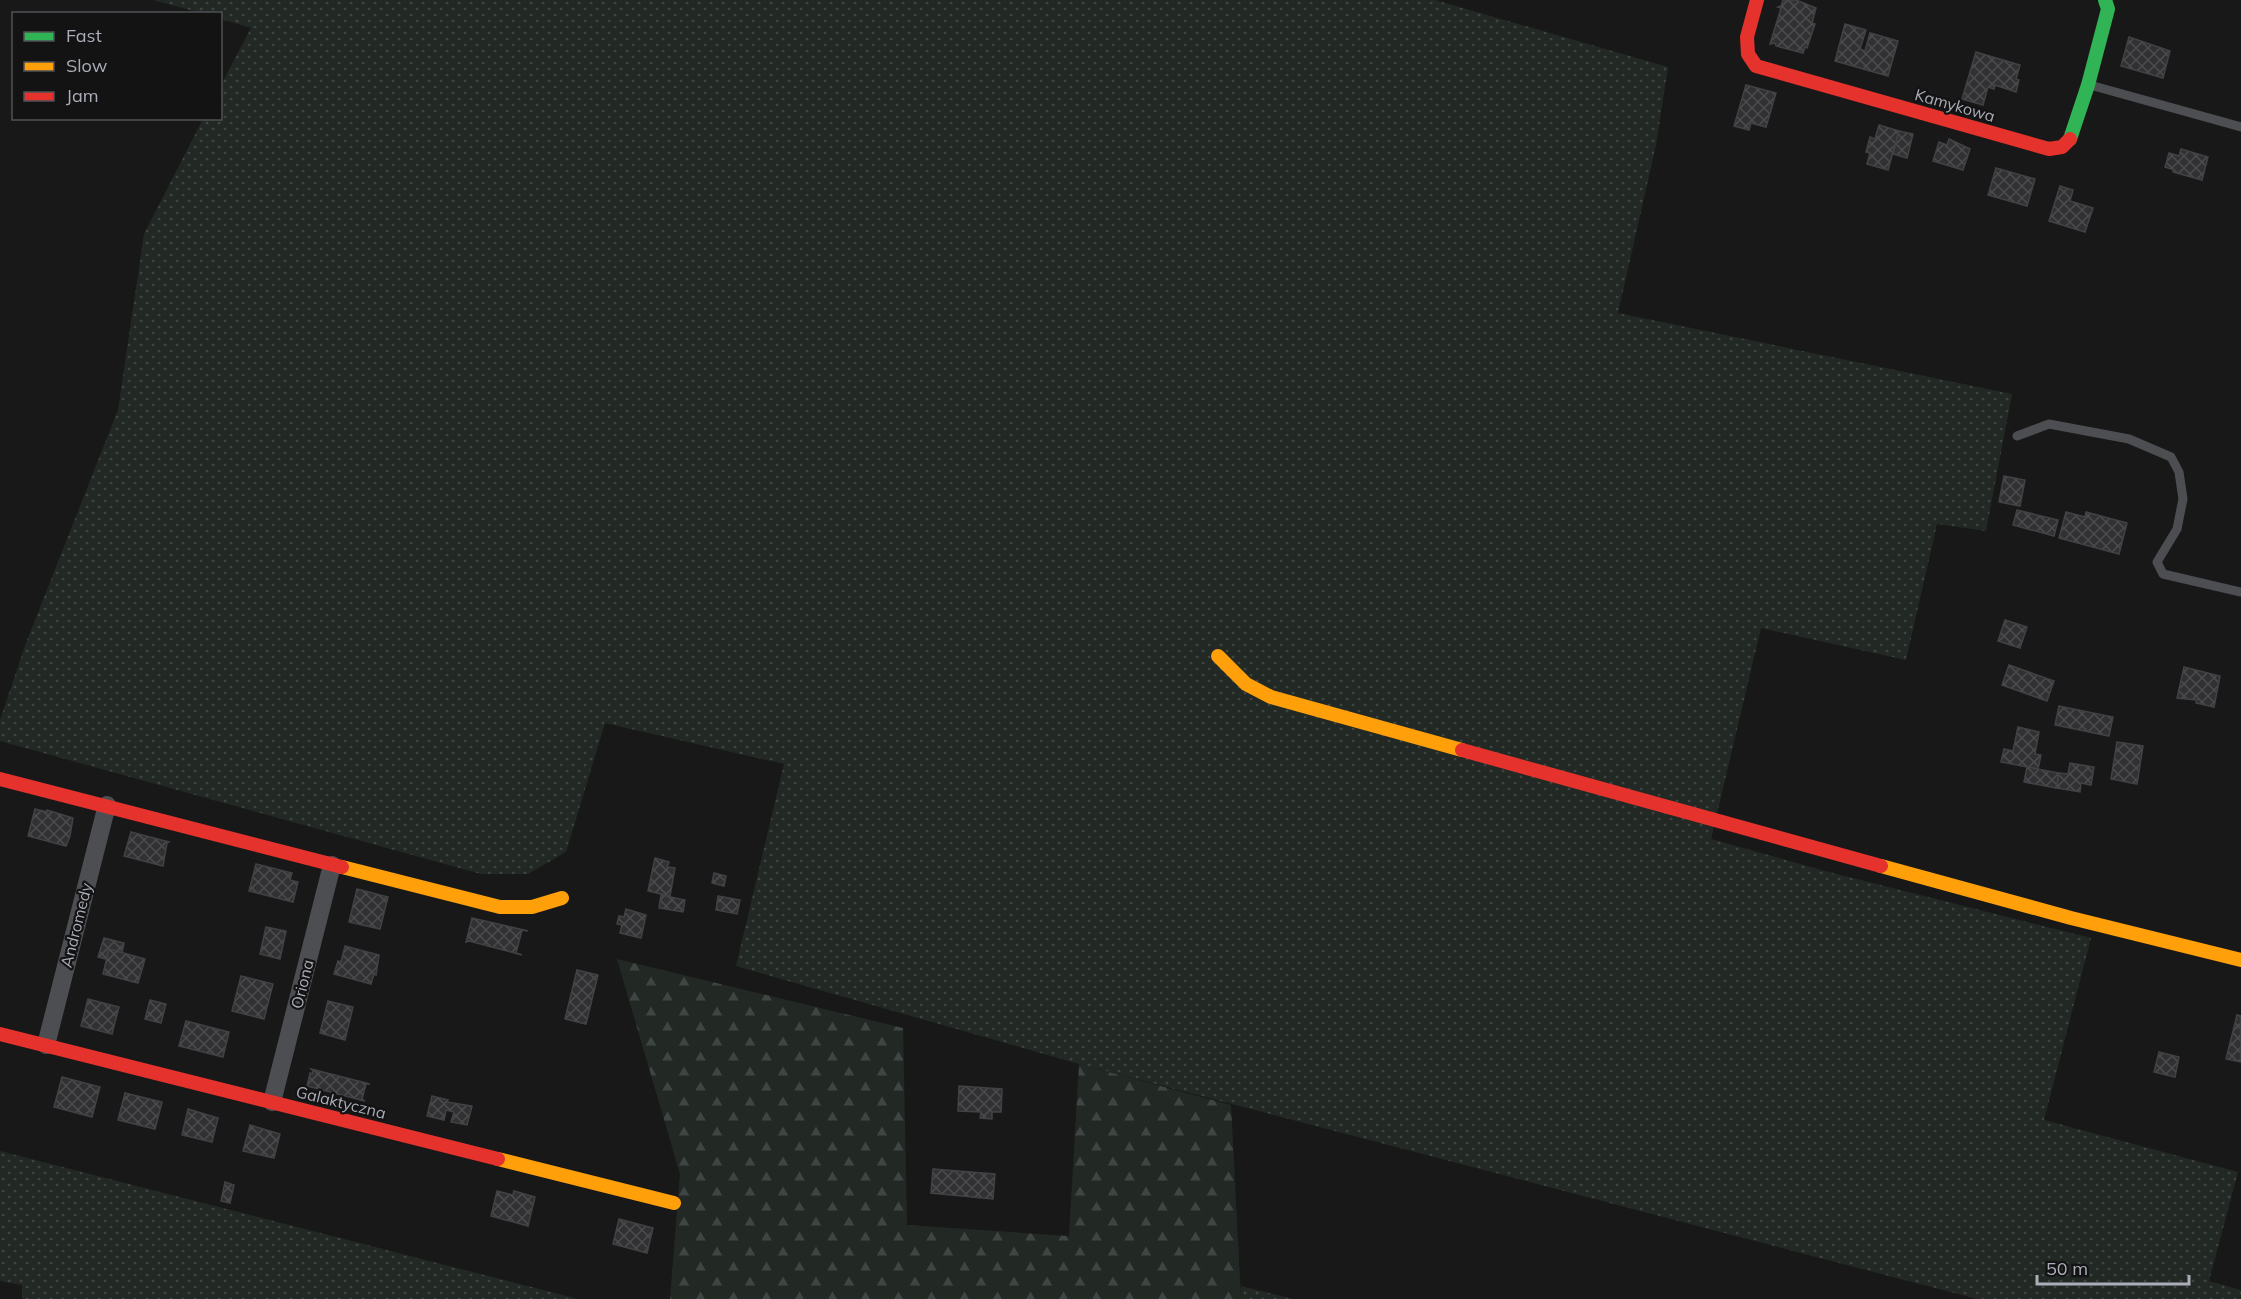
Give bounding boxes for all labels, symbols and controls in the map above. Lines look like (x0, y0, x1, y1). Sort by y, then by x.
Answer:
legend (12, 12, 222, 120)
text: Fast (66, 24, 102, 47)
text: Slow (66, 54, 108, 77)
text: Jam (66, 84, 99, 107)
street label: Kamykowa (1913, 84, 1997, 126)
street label: Andromedy (56, 880, 96, 969)
street label: Oriona (286, 957, 318, 1011)
street label: Galaktyczna (294, 1081, 388, 1123)
scale bar (2037, 1248, 2188, 1286)
text: 50 m (2046, 1257, 2088, 1280)

